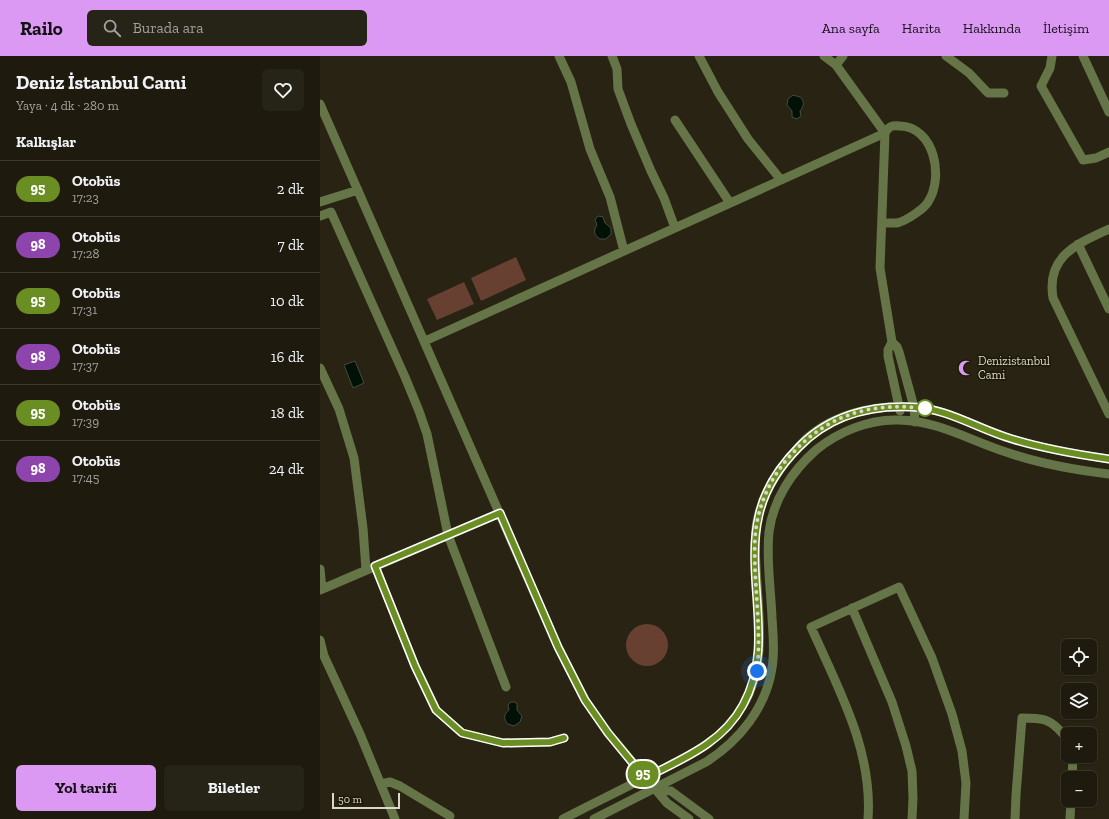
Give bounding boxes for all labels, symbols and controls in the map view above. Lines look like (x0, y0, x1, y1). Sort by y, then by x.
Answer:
search box (87, 10, 367, 46)
text: Railo (20, 17, 63, 40)
icon: search (101, 17, 123, 39)
text: Burada ara (133, 19, 203, 37)
text: Ana sayfa (822, 20, 880, 37)
text: Harita (902, 20, 941, 37)
text: Hakkında (963, 20, 1021, 37)
text: İletişim (1043, 20, 1089, 37)
button: heart (262, 69, 304, 111)
text: Deniz İstanbul Cami (16, 71, 186, 94)
text: Yaya · 4 dk · 280 m (16, 98, 119, 113)
text: Kalkışlar (16, 133, 76, 151)
text: Otobüs (72, 172, 120, 190)
text: 95 (31, 180, 45, 197)
text: 2 dk (277, 180, 304, 198)
text: 17:23 (72, 190, 99, 205)
text: Otobüs (72, 228, 120, 246)
text: 98 (30, 236, 46, 253)
text: 7 dk (277, 236, 304, 254)
text: 17:28 (72, 246, 100, 261)
text: Otobüs (72, 284, 120, 302)
text: 95 (31, 292, 45, 309)
text: 10 dk (270, 292, 304, 310)
text: 17:31 (72, 302, 97, 317)
text: Otobüs (72, 340, 120, 358)
text: 98 (30, 348, 46, 365)
text: 16 dk (271, 348, 304, 366)
place label: Denizistanbul Cami (978, 354, 1050, 382)
text: 17:37 (72, 358, 98, 373)
mosque icon: Denizistanbul Cami (957, 359, 975, 377)
text: Otobüs (72, 396, 120, 414)
unlabelled marker (916, 399, 934, 417)
text: 95 (31, 404, 45, 421)
text: 18 dk (271, 404, 304, 422)
text: 17:39 (72, 414, 99, 429)
text: Otobüs (72, 452, 120, 470)
text: 98 (30, 460, 46, 477)
text: 24 dk (269, 460, 304, 478)
text: 17:45 (72, 470, 99, 485)
map controls (1061, 639, 1097, 807)
button: locate (1061, 639, 1097, 675)
your location (747, 661, 767, 681)
button: layers (1061, 683, 1097, 719)
button: + (1061, 727, 1097, 763)
line badge: 95 (625, 761, 661, 787)
button: Yol tarifi (16, 765, 156, 811)
button: Biletler (164, 765, 304, 811)
text: 95 (636, 765, 650, 782)
button: − (1061, 771, 1097, 807)
scale bar (332, 791, 400, 810)
text: 50 m (338, 793, 362, 806)

